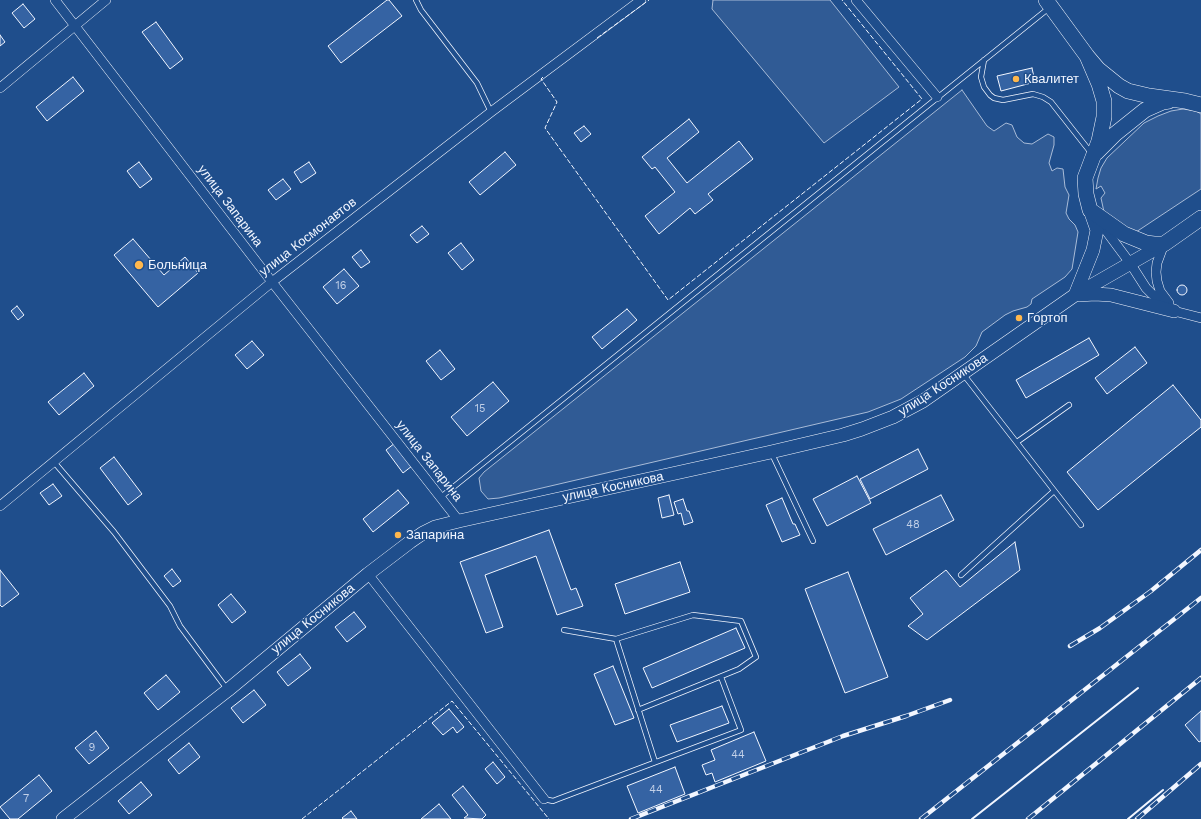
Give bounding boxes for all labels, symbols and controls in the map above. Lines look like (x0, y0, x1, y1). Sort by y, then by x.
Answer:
place label: Квалитет (1024, 71, 1079, 87)
marker: Квалитет (1011, 74, 1021, 84)
street label: улица Запарина (194, 162, 266, 250)
street label: улица Космонавтов (256, 194, 360, 280)
place label: Больница (148, 257, 207, 273)
marker: Больница (133, 259, 145, 271)
house number: 16 (336, 279, 346, 293)
place label: Гортоп (1027, 310, 1067, 326)
marker: Гортоп (1014, 313, 1024, 323)
street label: улица Косникова (896, 350, 990, 420)
house number: 15 (475, 402, 485, 416)
street label: улица Запарина (393, 417, 465, 505)
street label: улица Косникова (561, 469, 665, 505)
house number: 48 (906, 518, 920, 532)
place label: Запарина (406, 527, 464, 543)
marker: Запарина (393, 530, 403, 540)
street label: улица Косникова (268, 581, 358, 657)
house number: 9 (89, 741, 95, 755)
house number: 44 (731, 748, 745, 762)
house number: 44 (649, 783, 663, 797)
house number: 7 (23, 792, 29, 806)

